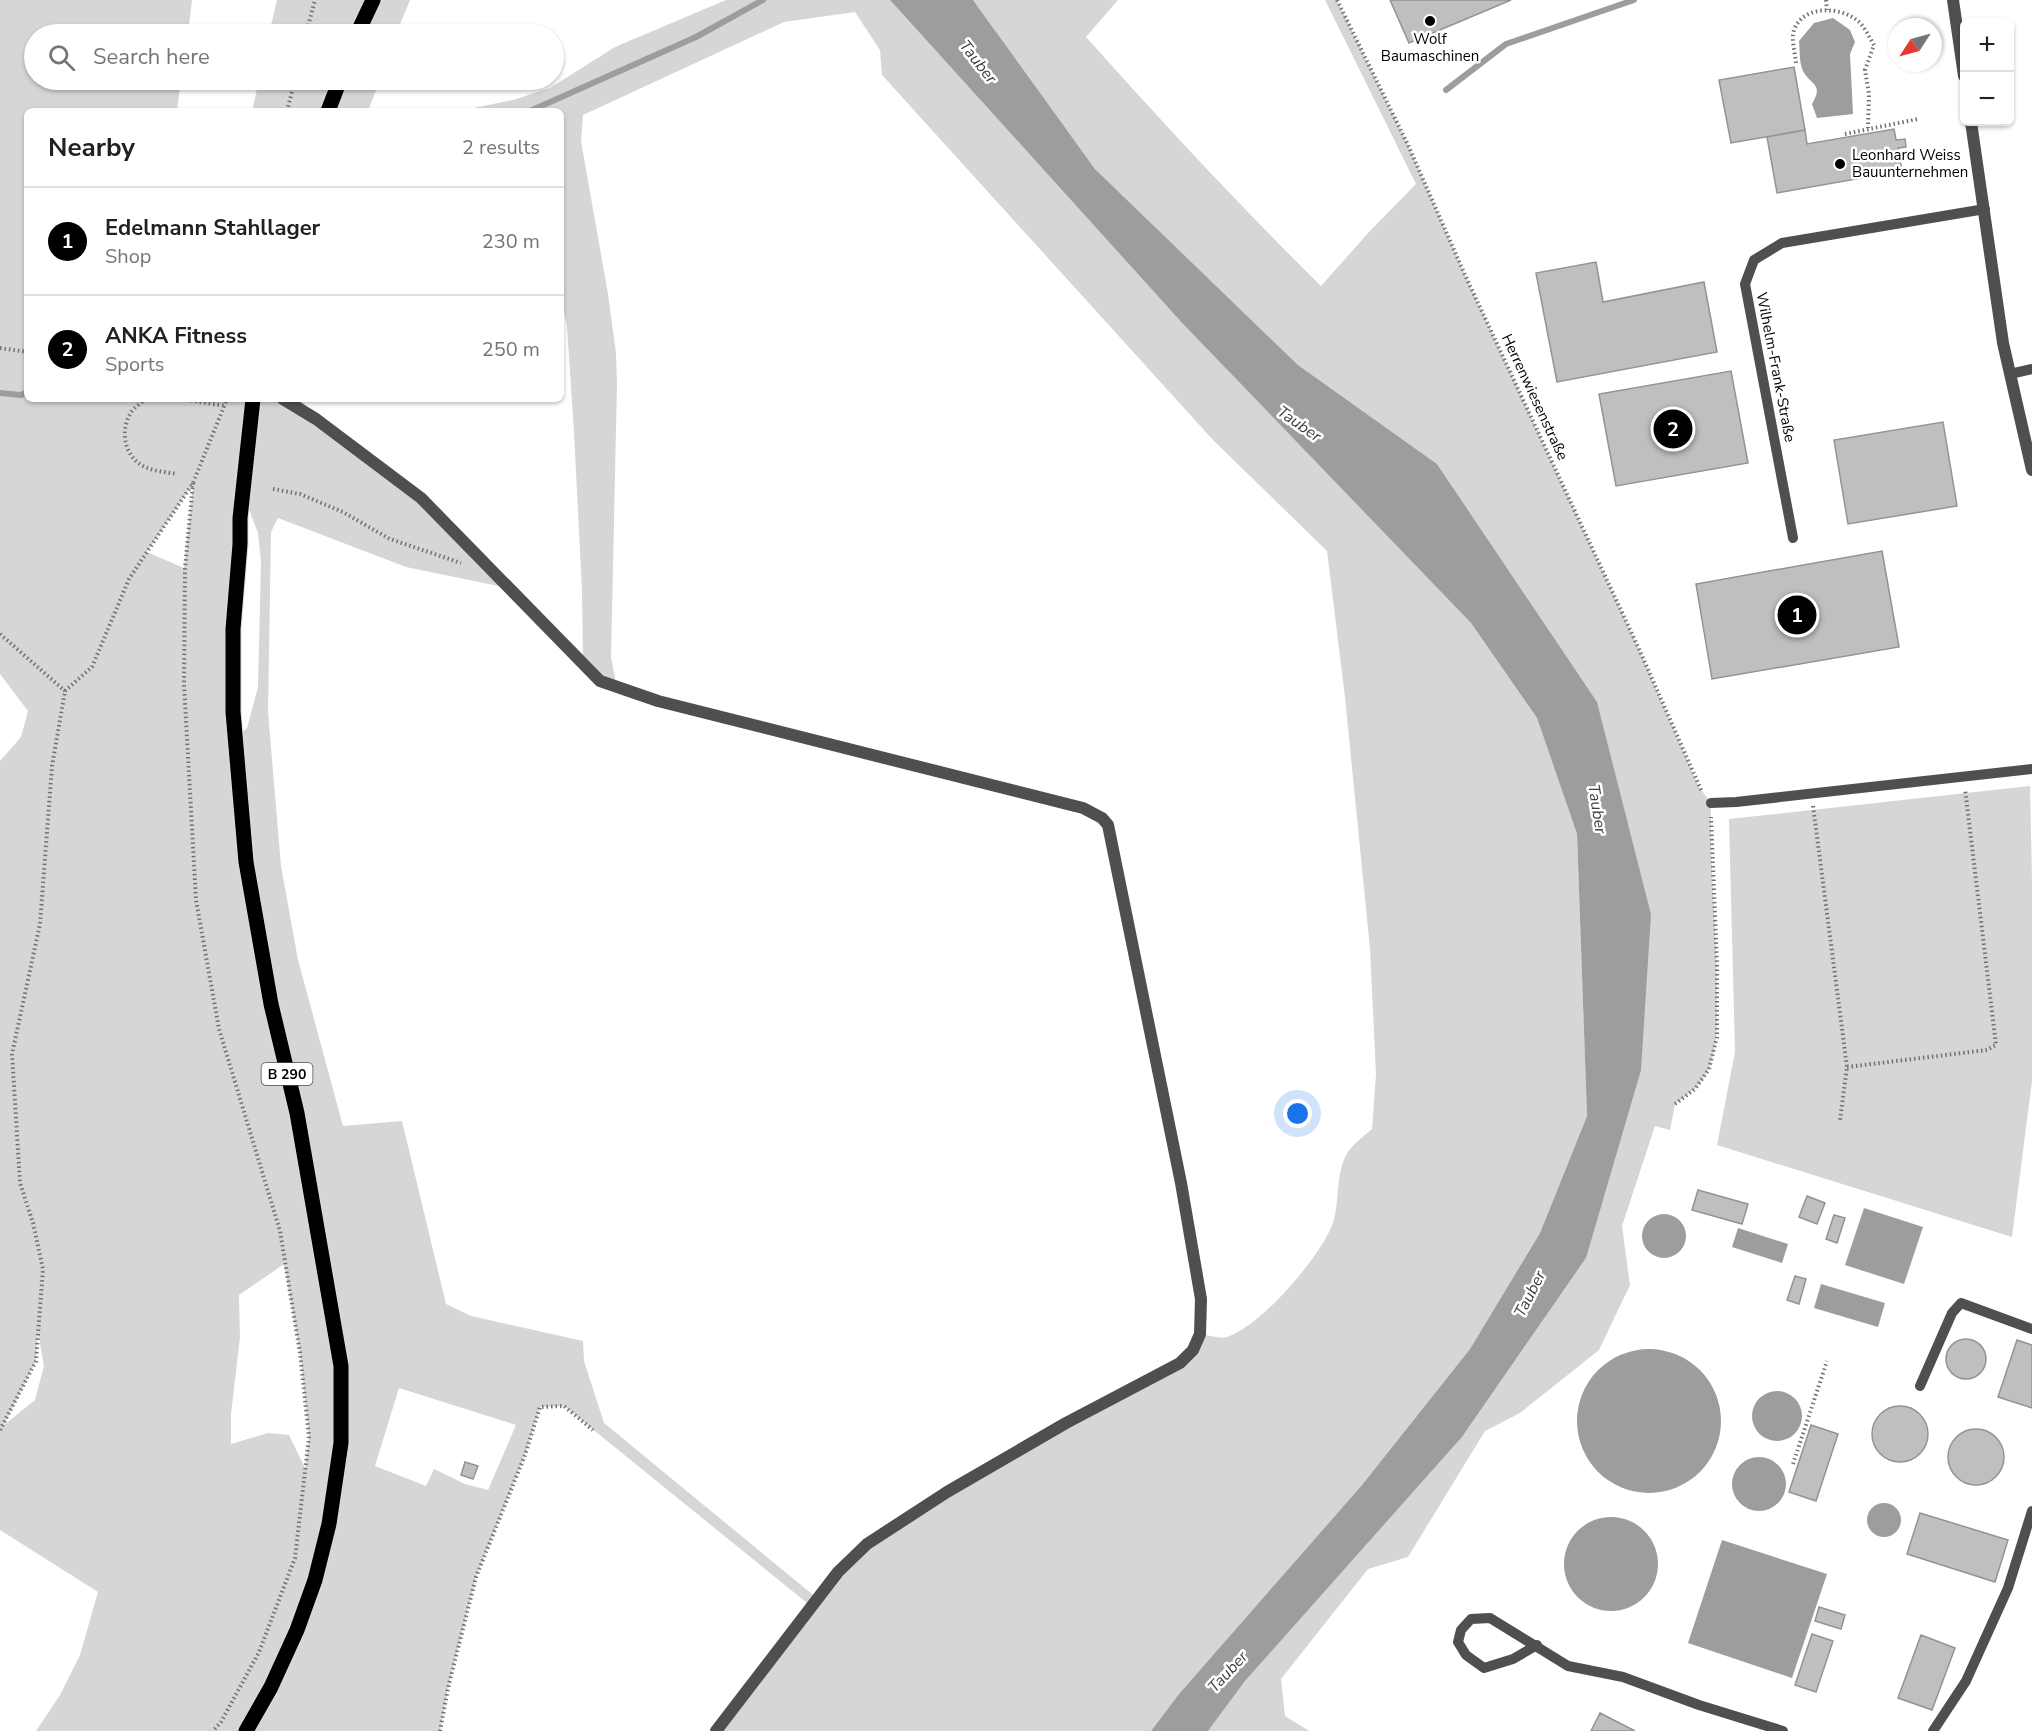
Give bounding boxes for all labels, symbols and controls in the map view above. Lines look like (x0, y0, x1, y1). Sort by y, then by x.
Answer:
marker: Wolf Baumaschinen (1423, 14, 1437, 28)
north arrow (1888, 18, 1942, 72)
map controls (1960, 18, 2014, 126)
button: + (1960, 18, 2014, 72)
search box (24, 24, 564, 90)
place label: Wolf Baumaschinen (1381, 29, 1479, 66)
water label: Tauber (954, 36, 1003, 89)
icon: search (45, 41, 78, 74)
text: Search here (93, 42, 210, 72)
button: − (1960, 72, 2014, 126)
text: Nearby (48, 130, 135, 165)
text: 2 results (462, 134, 540, 161)
place label: Leonhard Weiss Bauunternehmen (1852, 145, 1968, 182)
marker: Leonhard Weiss Bauunternehmen (1833, 157, 1847, 171)
text: Edelmann Stahllager (105, 213, 320, 243)
text: 1 (62, 228, 74, 255)
text: 230 m (482, 228, 540, 255)
text: Shop (105, 243, 151, 270)
street label: Wilhelm-Frank-Straße (1752, 290, 1800, 444)
text: ANKA Fitness (105, 321, 247, 351)
street label: Herrenwiesenstraße (1497, 331, 1573, 463)
text: 2 (62, 336, 74, 363)
text: 250 m (482, 336, 540, 363)
text: Sports (105, 351, 164, 378)
water label: Tauber (1272, 401, 1327, 448)
pin: 2 (1654, 406, 1692, 452)
pin: 1 (1778, 592, 1816, 638)
water label: Tauber (1582, 783, 1612, 836)
road number: B 290 (262, 1063, 312, 1085)
your location (1283, 1099, 1312, 1128)
water label: Tauber (1509, 1266, 1552, 1321)
water label: Tauber (1203, 1645, 1254, 1698)

